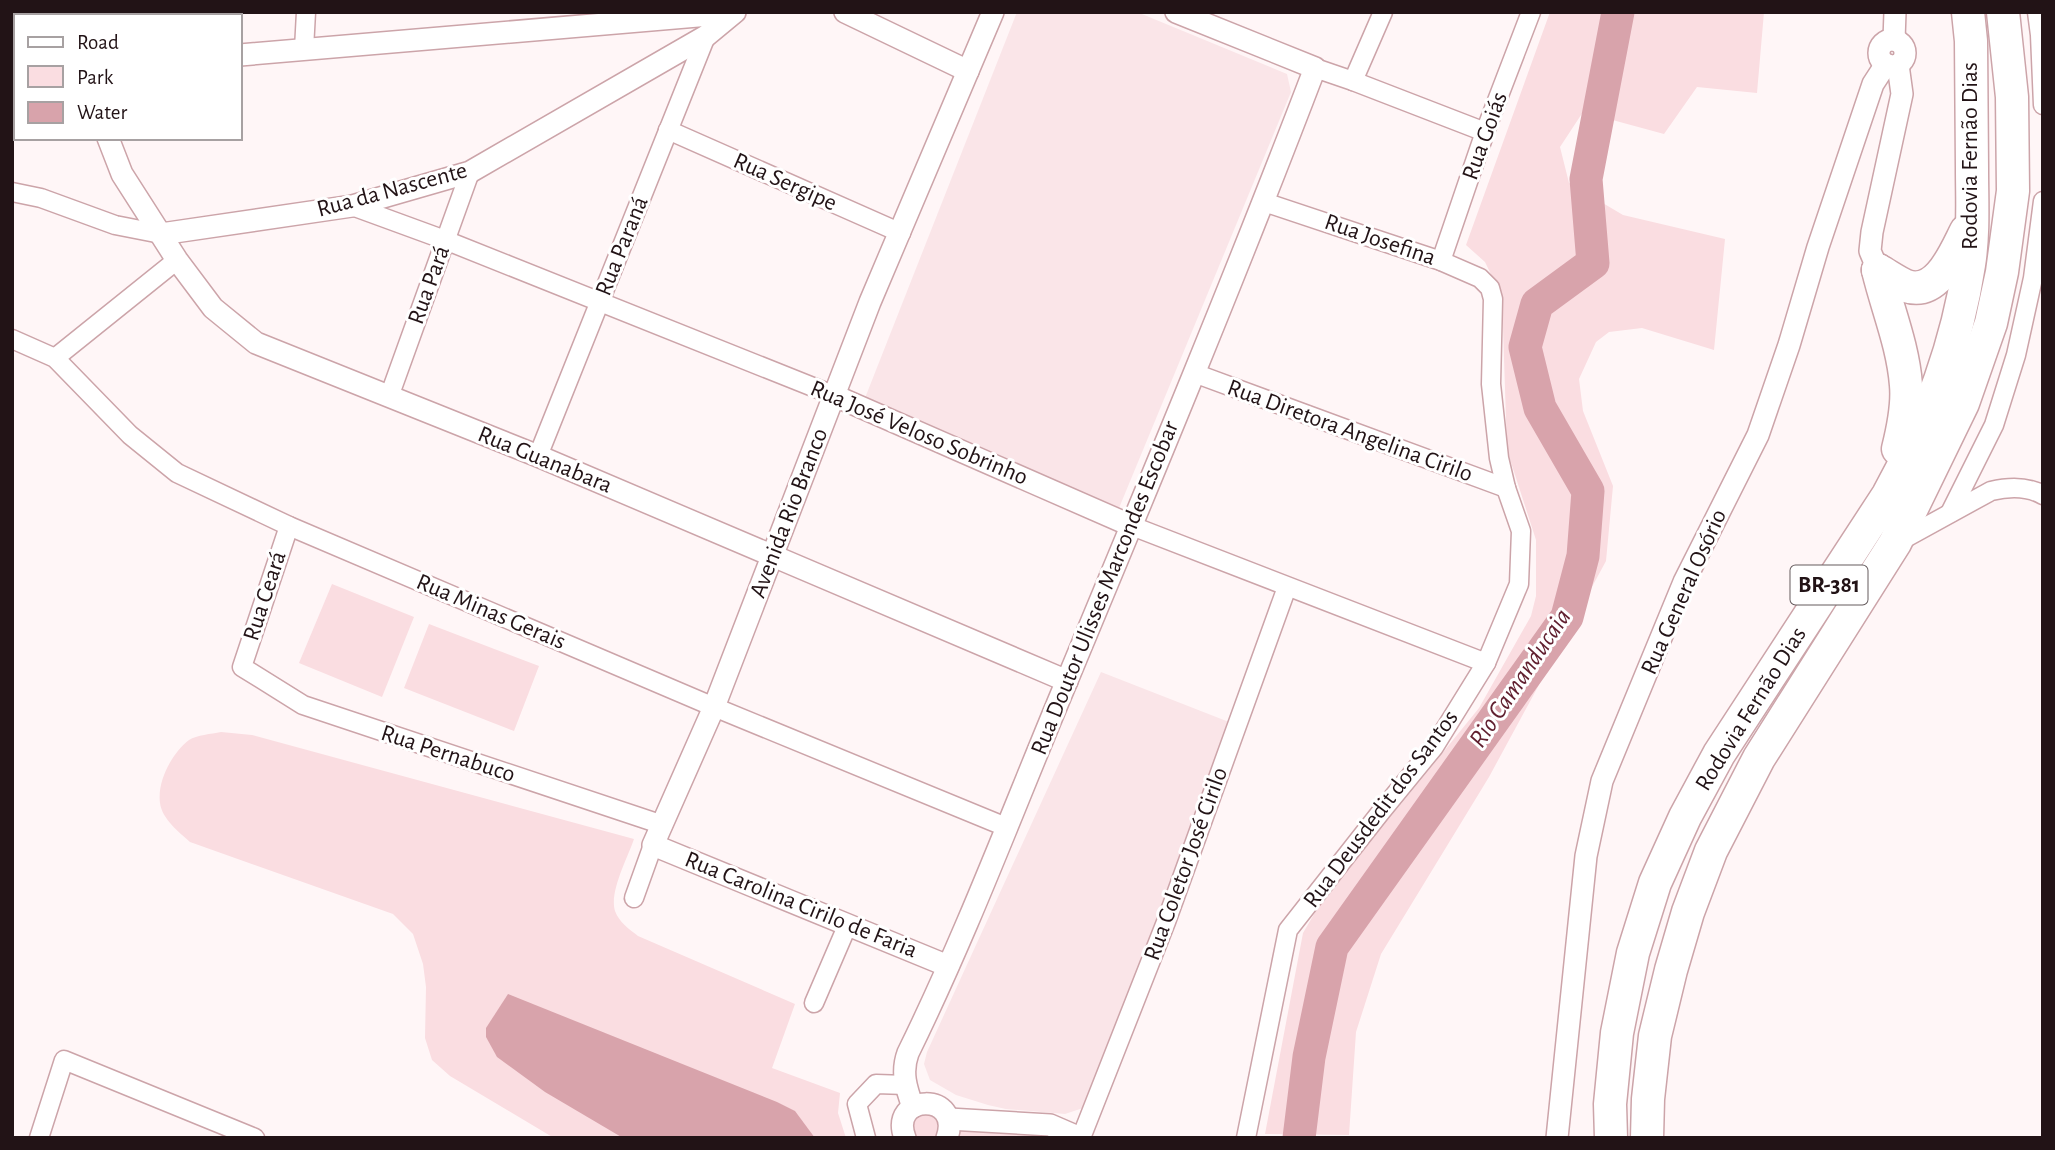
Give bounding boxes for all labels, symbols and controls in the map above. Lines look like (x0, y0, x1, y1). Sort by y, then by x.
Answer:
legend (14, 14, 242, 140)
text: Road (77, 32, 119, 53)
street label: Rodovia Fernão Dias (1958, 62, 1982, 250)
text: Park (77, 67, 114, 88)
street label: Rua Goiás (1458, 89, 1512, 183)
text: Water (77, 102, 127, 123)
street label: Rua Sergipe (730, 149, 840, 215)
street label: Rua da Nascente (314, 158, 470, 222)
street label: Rua Paraná (591, 193, 653, 299)
street label: Rua Josefina (1321, 210, 1439, 270)
street label: Rua Pará (404, 243, 454, 327)
street label: Rua Diretora Angelina Cirilo (1224, 375, 1476, 487)
street label: Rua José Veloso Sobrinho (807, 376, 1031, 490)
street label: Rua Doutor Ulisses Marcondes Escobar (1027, 417, 1183, 758)
street label: Rua Guanabara (474, 422, 616, 498)
street label: Avenida Rio Branco (746, 425, 832, 601)
street label: Rua General Osório (1637, 506, 1731, 678)
street label: Rua Ceará (239, 548, 291, 644)
road number: BR-381 (1790, 566, 1868, 604)
street label: Rua Minas Gerais (413, 570, 569, 654)
water label: Rio Camanducaia (1464, 604, 1576, 752)
street label: Rodovia Fernão Dias (1691, 623, 1811, 795)
street label: Rua Deusdedit dos Santos (1299, 706, 1463, 912)
street label: Rua Pernabuco (378, 721, 518, 787)
street label: Rua Coletor José Cirilo (1140, 764, 1232, 964)
street label: Rua Carolina Cirilo de Faria (681, 847, 921, 963)

